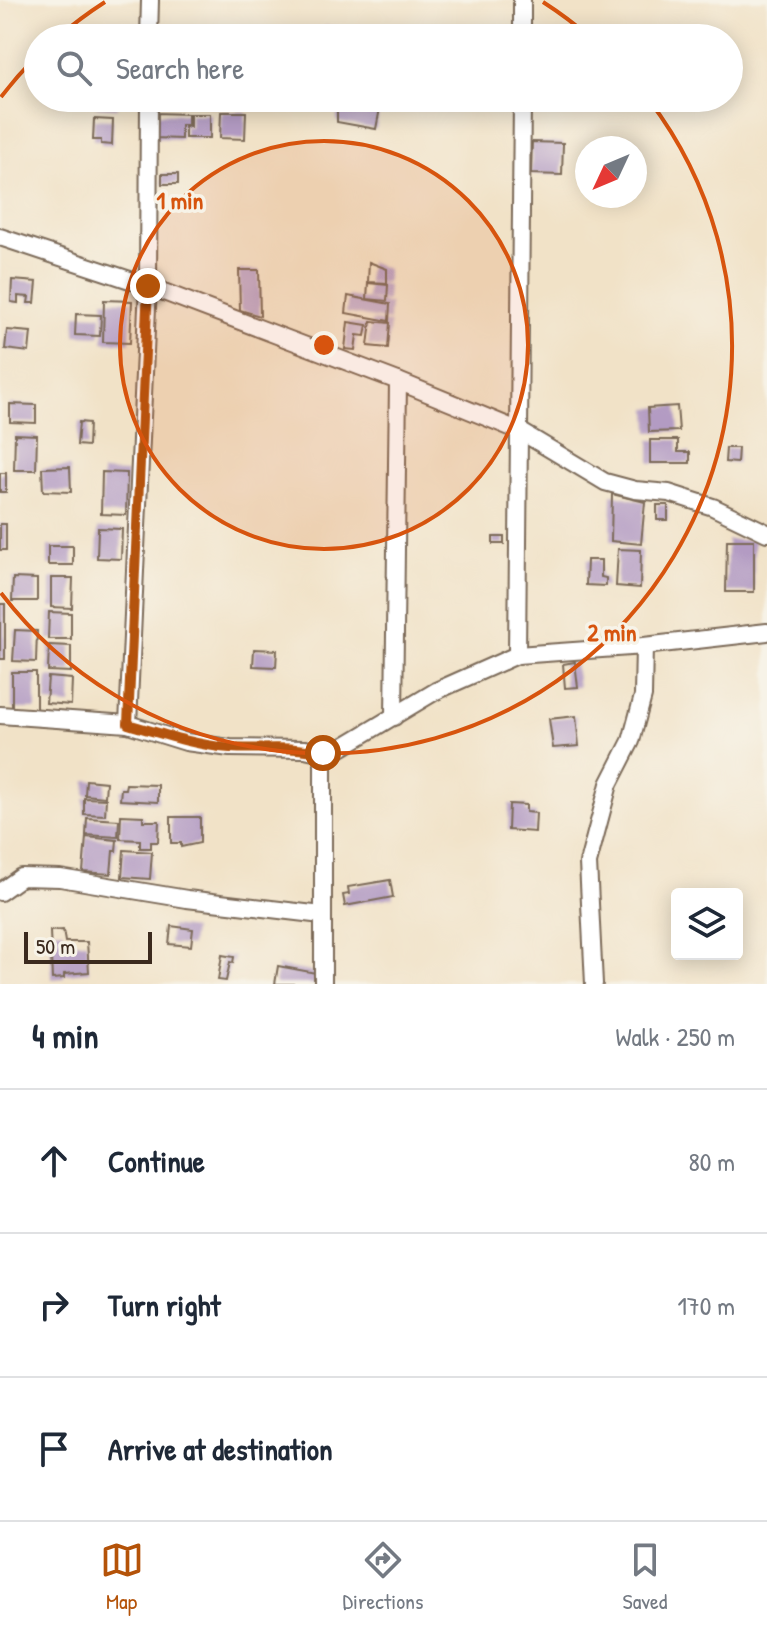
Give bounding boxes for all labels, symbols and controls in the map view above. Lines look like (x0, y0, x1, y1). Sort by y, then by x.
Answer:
search box (24, 24, 743, 112)
icon: search (52, 46, 96, 90)
text: Search here (116, 48, 244, 88)
north arrow (575, 136, 647, 208)
text: 1 min (157, 184, 204, 216)
route end (130, 268, 166, 304)
centre of rings (310, 331, 338, 359)
text: 2 min (587, 616, 637, 648)
route start (305, 735, 341, 771)
map controls (671, 888, 743, 960)
button: layers (671, 888, 743, 960)
scale bar (24, 928, 152, 964)
text: 50 m (36, 931, 75, 961)
text: 4 min (32, 1013, 99, 1059)
text: Walk · 250 m (615, 1019, 735, 1054)
icon: ahead (32, 1139, 76, 1183)
text: Continue (108, 1141, 205, 1181)
text: 80 m (688, 1144, 735, 1179)
icon: right (32, 1283, 76, 1327)
text: Turn right (108, 1285, 221, 1325)
text: 170 m (677, 1288, 735, 1323)
icon: arrive (32, 1427, 76, 1471)
text: Arrive at destination (108, 1429, 333, 1469)
tab: Map (100, 1538, 144, 1616)
tab: Directions (343, 1538, 424, 1616)
tab: Saved (623, 1538, 667, 1616)

